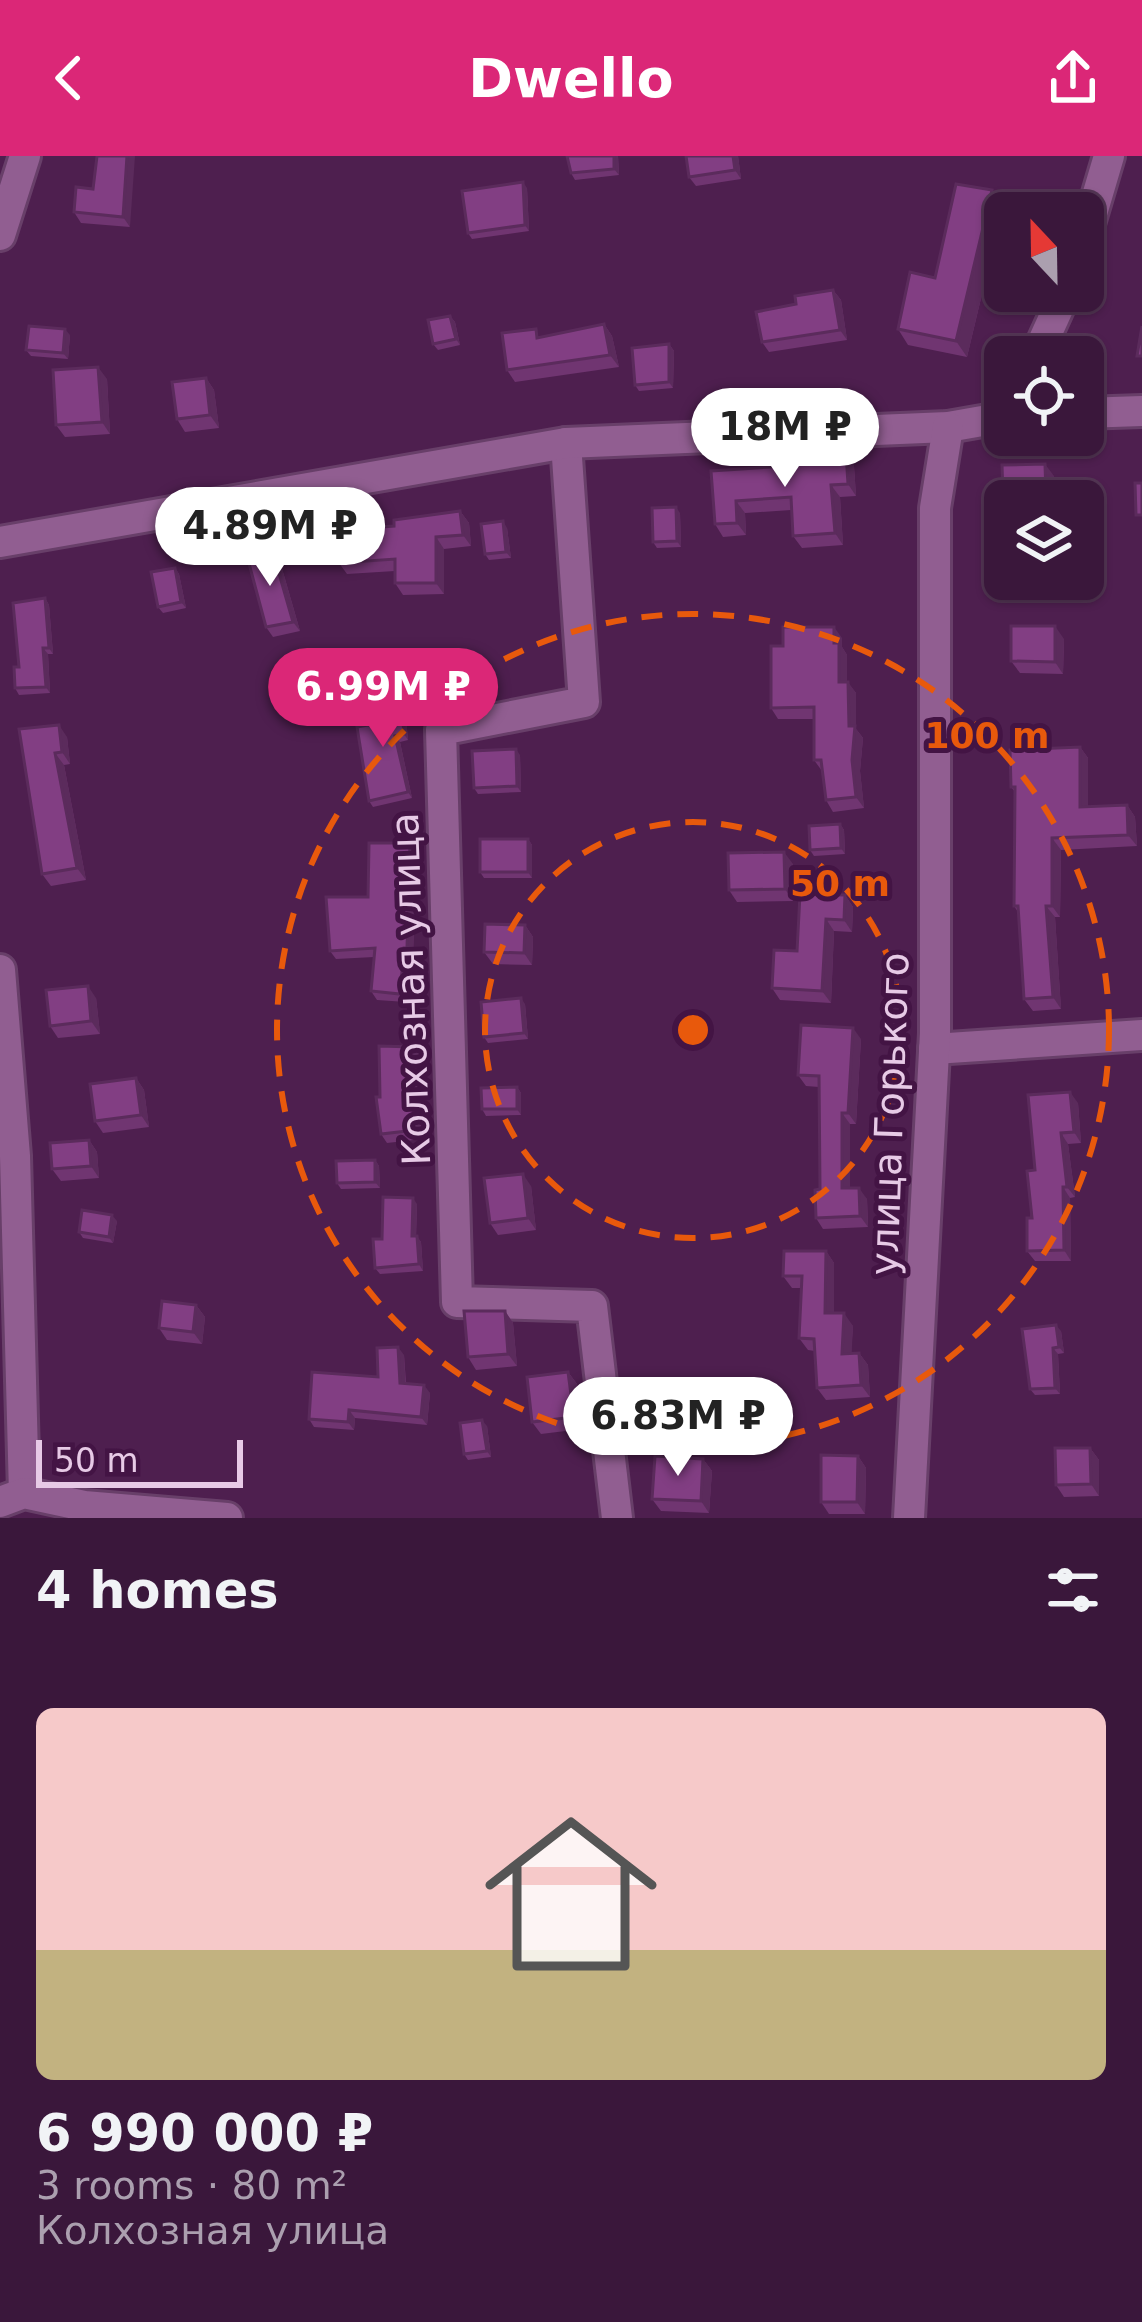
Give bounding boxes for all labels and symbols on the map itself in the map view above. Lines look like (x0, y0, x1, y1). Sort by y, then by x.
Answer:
north arrow (984, 192, 1104, 312)
pin: 18M ₽ (701, 388, 869, 490)
pin: 4.89M ₽ (159, 487, 381, 589)
pin: 6.99M ₽ (272, 648, 494, 750)
text: 100 m (924, 715, 1050, 756)
street label: Колхозная улица (382, 812, 439, 1166)
text: 50 m (790, 863, 890, 904)
street label: улица Горького (861, 952, 918, 1276)
centre of rings (672, 1009, 714, 1051)
pin: 6.83M ₽ (567, 1377, 789, 1479)
scale bar (36, 1434, 243, 1487)

